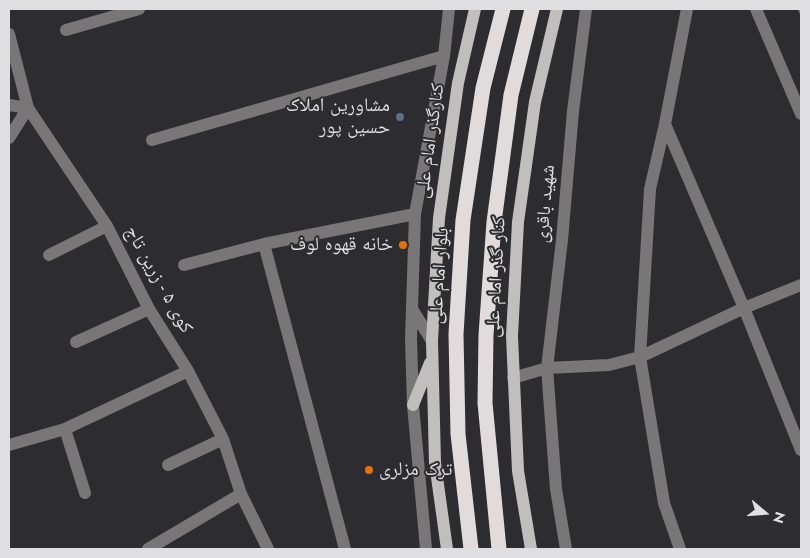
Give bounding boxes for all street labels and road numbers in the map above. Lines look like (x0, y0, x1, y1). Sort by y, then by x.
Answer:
street label: کنارگذر امام علی (412, 82, 450, 200)
street label: شهید باقری (531, 164, 561, 244)
street label: کنار گذر امام علی (482, 216, 512, 338)
street label: کوی ۵ - زرین تاج (119, 222, 197, 338)
street label: بلوار امام علی (425, 227, 455, 325)

